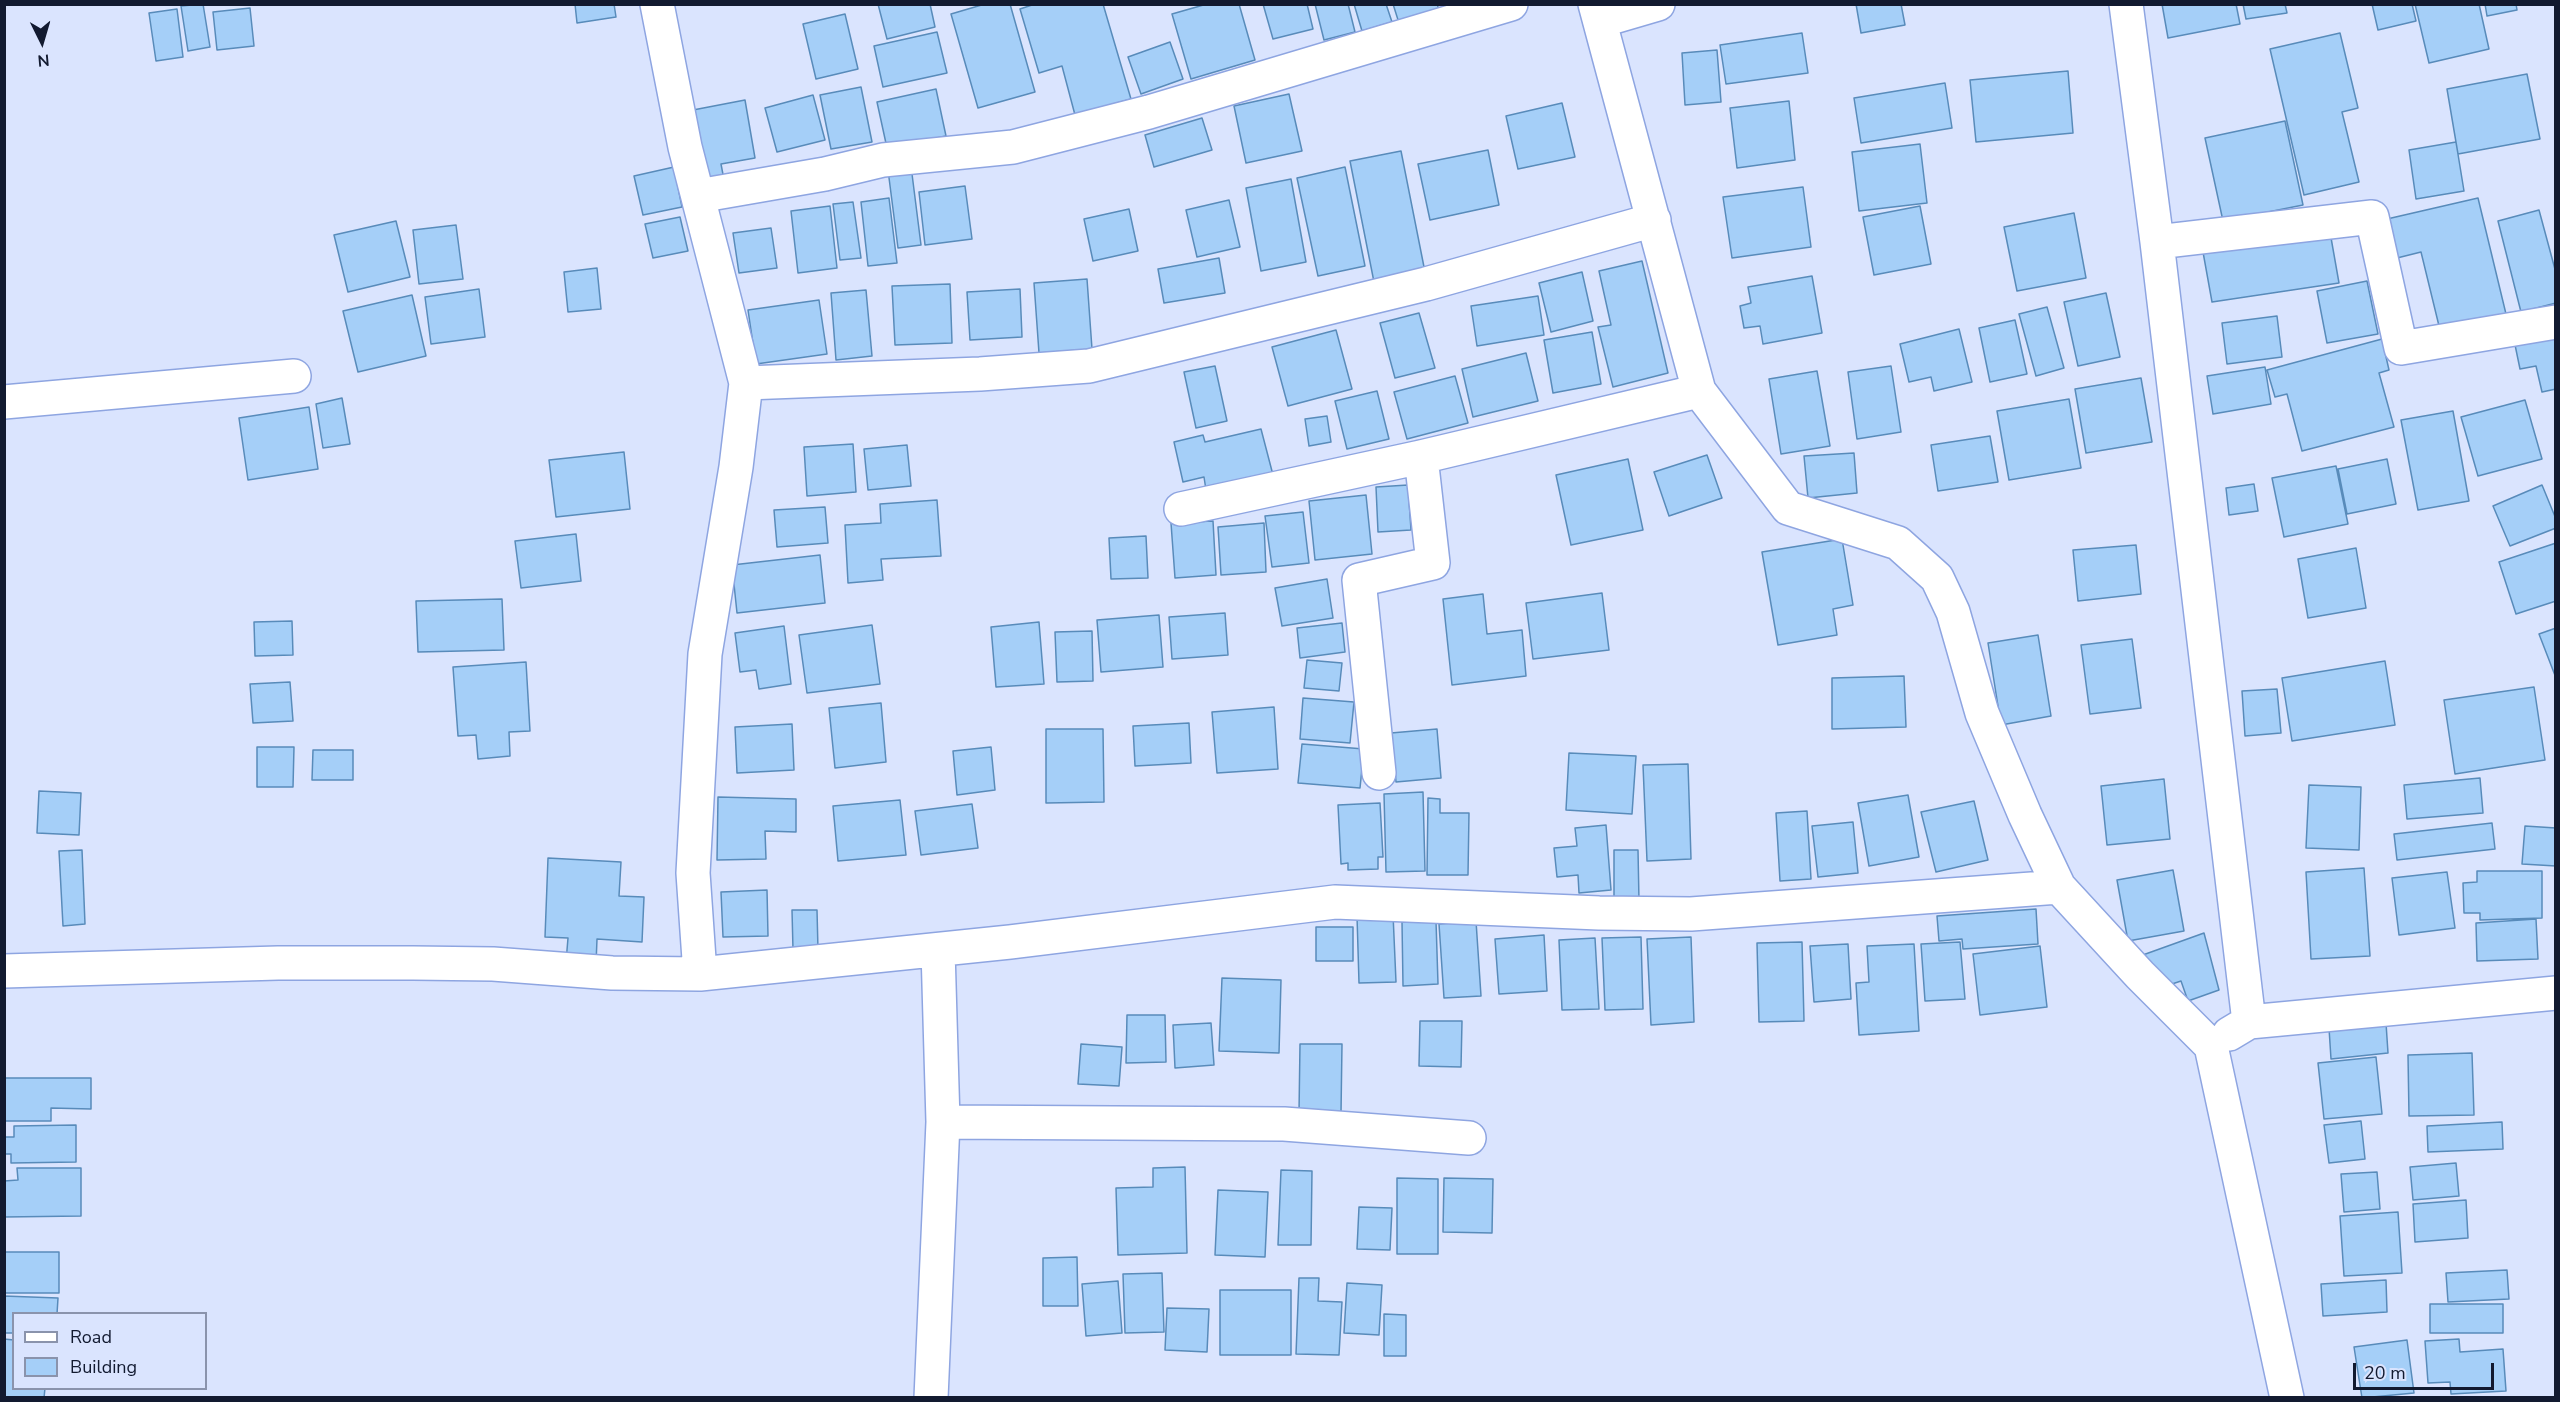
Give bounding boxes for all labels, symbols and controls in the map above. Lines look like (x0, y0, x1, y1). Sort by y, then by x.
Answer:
north arrow (12, 12, 72, 72)
text: N (37, 48, 50, 71)
legend (12, 1312, 207, 1390)
text: Road (70, 1325, 112, 1349)
scale bar (2356, 1351, 2497, 1389)
text: Building (70, 1355, 137, 1379)
text: 20 m (2364, 1361, 2406, 1385)

